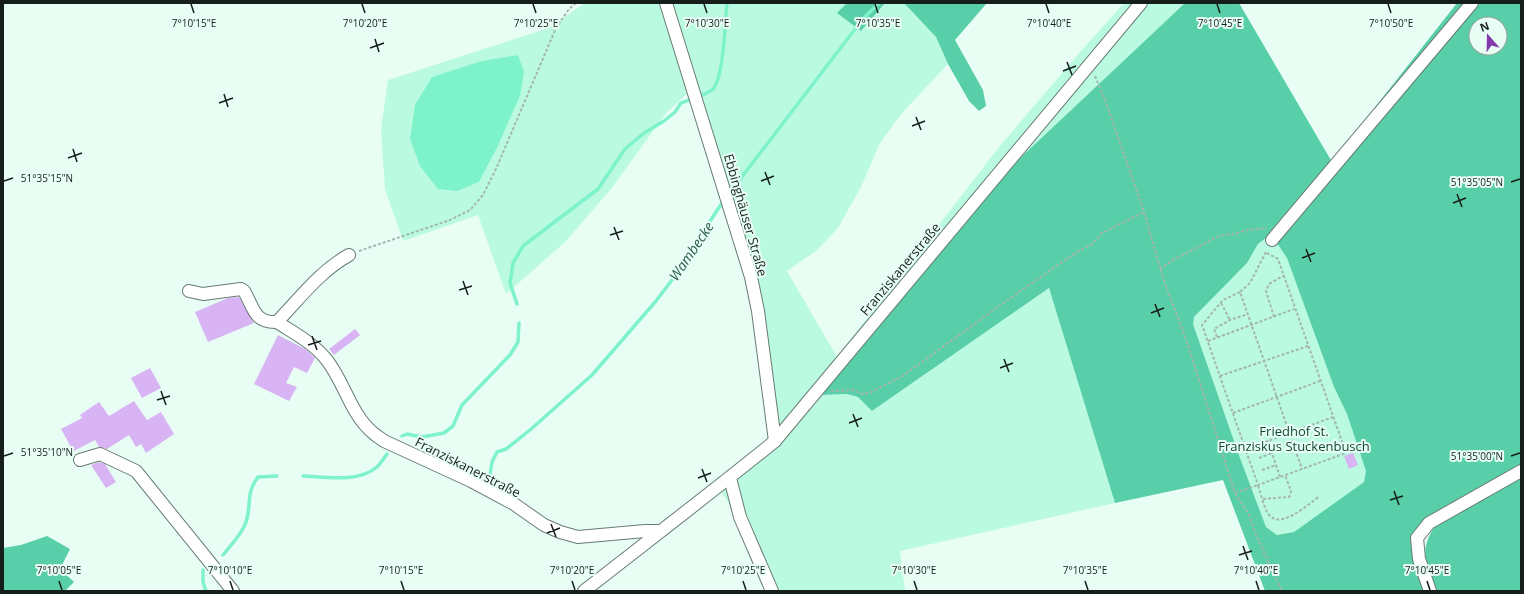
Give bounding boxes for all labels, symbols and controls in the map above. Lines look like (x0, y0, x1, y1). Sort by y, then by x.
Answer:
text: 7°10'15"E (172, 16, 216, 30)
text: 7°10'20"E (343, 16, 387, 30)
text: 7°10'25"E (514, 16, 558, 30)
text: 7°10'30"E (685, 16, 729, 30)
text: 7°10'35"E (856, 16, 900, 30)
text: 7°10'40"E (1027, 16, 1071, 30)
text: 7°10'45"E (1198, 16, 1242, 30)
text: 7°10'50"E (1369, 16, 1413, 30)
north arrow (1468, 16, 1508, 56)
text: N (1478, 18, 1491, 35)
street label: Ebbinghäuser Straße (720, 152, 772, 278)
text: 51°35'15"N (21, 171, 73, 185)
text: 51°35'05"N (1451, 175, 1503, 189)
water label: Wambecke (664, 218, 718, 284)
street label: Franziskanerstraße (856, 219, 944, 319)
park label: Friedhof St. Franziskus Stuckenbusch (1218, 422, 1370, 455)
street label: Franziskanerstraße (412, 433, 524, 501)
text: 51°35'10"N (21, 445, 73, 459)
text: 51°35'00"N (1451, 449, 1503, 463)
text: 7°10'05"E (37, 563, 81, 577)
text: 7°10'10"E (208, 563, 252, 577)
text: 7°10'15"E (379, 563, 423, 577)
text: 7°10'20"E (550, 563, 594, 577)
text: 7°10'25"E (721, 563, 765, 577)
text: 7°10'30"E (892, 563, 936, 577)
text: 7°10'35"E (1063, 563, 1107, 577)
text: 7°10'40"E (1234, 563, 1278, 577)
text: 7°10'45"E (1405, 563, 1449, 577)

